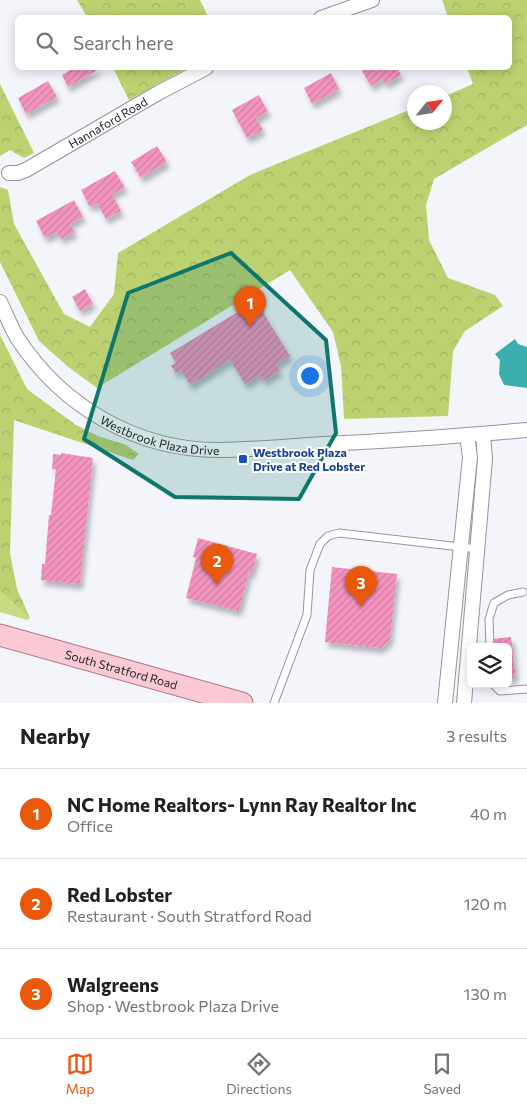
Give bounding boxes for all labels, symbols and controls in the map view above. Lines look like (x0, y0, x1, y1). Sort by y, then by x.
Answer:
search box (15, 15, 512, 70)
icon: search (33, 29, 61, 57)
text: Search here (73, 31, 173, 54)
north arrow (407, 85, 452, 130)
street label: Hannaford Road (66, 94, 150, 151)
pin: 1 (234, 286, 266, 327)
your location (297, 363, 323, 389)
street label: Westbrook Plaza Drive (98, 412, 219, 457)
place label: Westbrook Plaza Drive at Red Lobster (253, 445, 365, 473)
marker: Westbrook Plaza Drive at Red Lobster (237, 453, 249, 465)
pin: 2 (201, 544, 233, 585)
pin: 3 (345, 566, 377, 607)
map controls (467, 643, 512, 688)
button: layers (467, 643, 512, 688)
street label: South Stratford Road (63, 647, 179, 692)
text: Nearby (20, 723, 90, 748)
text: 3 results (446, 726, 507, 745)
text: NC Home Realtors- Lynn Ray Realtor Inc (67, 793, 417, 816)
text: 1 (32, 804, 40, 823)
text: 40 m (470, 804, 507, 823)
text: Office (67, 816, 113, 835)
text: Red Lobster (67, 883, 172, 906)
text: 2 (31, 894, 41, 913)
text: 120 m (464, 894, 507, 913)
text: Restaurant · South Stratford Road (67, 906, 312, 925)
text: Walgreens (67, 973, 159, 996)
text: 3 (31, 984, 41, 1003)
text: 130 m (464, 984, 507, 1003)
text: Shop · Westbrook Plaza Drive (67, 996, 279, 1015)
tab: Map (66, 1050, 95, 1097)
tab: Directions (226, 1050, 292, 1097)
tab: Saved (423, 1050, 461, 1097)

